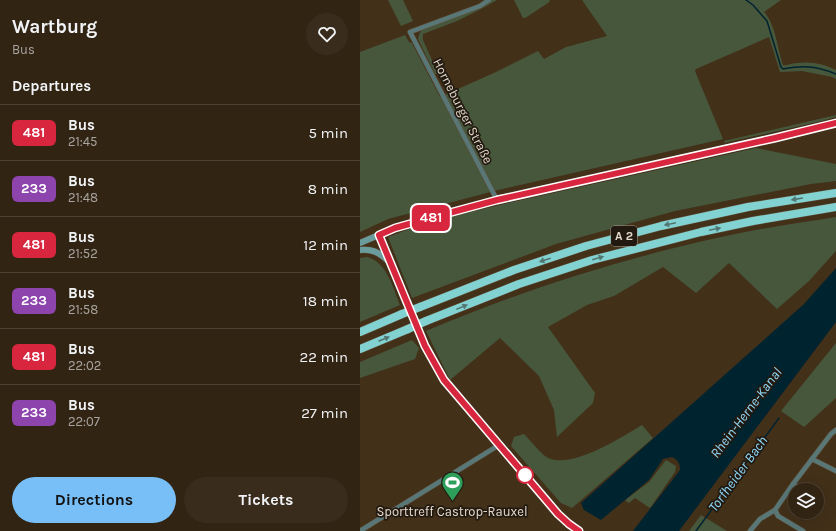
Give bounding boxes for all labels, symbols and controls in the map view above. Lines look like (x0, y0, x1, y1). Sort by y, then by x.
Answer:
button: heart (306, 13, 348, 55)
text: Wartburg (12, 16, 97, 38)
text: Bus (12, 42, 35, 57)
street label: Horneburger Straße (430, 56, 496, 166)
text: Departures (12, 77, 91, 95)
text: Bus (68, 116, 95, 134)
text: 481 (23, 124, 45, 141)
text: 5 min (308, 124, 348, 142)
text: 21:45 (68, 134, 97, 149)
text: Bus (68, 172, 95, 190)
text: 233 (21, 180, 47, 197)
text: 8 min (308, 180, 348, 198)
text: 21:48 (68, 190, 98, 205)
one-way arrow (791, 196, 804, 202)
line badge: 481 (408, 205, 454, 231)
text: 481 (420, 209, 442, 226)
one-way arrow (664, 222, 676, 228)
one-way arrow (709, 225, 721, 231)
road number: A 2 (611, 226, 637, 246)
text: Bus (68, 228, 95, 246)
text: 481 (23, 236, 45, 253)
text: 12 min (303, 236, 348, 254)
text: 21:52 (68, 246, 98, 261)
one-way arrow (592, 255, 604, 261)
one-way arrow (539, 257, 551, 263)
text: Bus (68, 284, 95, 302)
text: 233 (21, 292, 47, 309)
text: 18 min (303, 292, 348, 310)
text: 21:58 (68, 302, 98, 317)
one-way arrow (457, 303, 469, 309)
one-way arrow (378, 335, 390, 342)
text: Bus (68, 340, 95, 358)
text: 481 (23, 348, 45, 365)
text: 22 min (299, 348, 348, 366)
text: 22:02 (68, 358, 101, 373)
water label: Rhein-Herne-Kanal (707, 364, 786, 462)
text: Bus (68, 396, 95, 414)
text: 233 (21, 404, 47, 421)
text: 27 min (301, 404, 348, 422)
text: 22:07 (68, 414, 100, 429)
water label: Torfheider Bach (705, 433, 771, 515)
unlabelled marker (516, 466, 534, 484)
sports icon: Sporttreff Castrop-Rauxel (439, 470, 465, 503)
button: Directions (12, 477, 176, 523)
button: Tickets (184, 477, 348, 523)
map controls (788, 483, 824, 519)
button: layers (788, 483, 824, 519)
place label: Sporttreff Castrop-Rauxel (376, 504, 528, 519)

